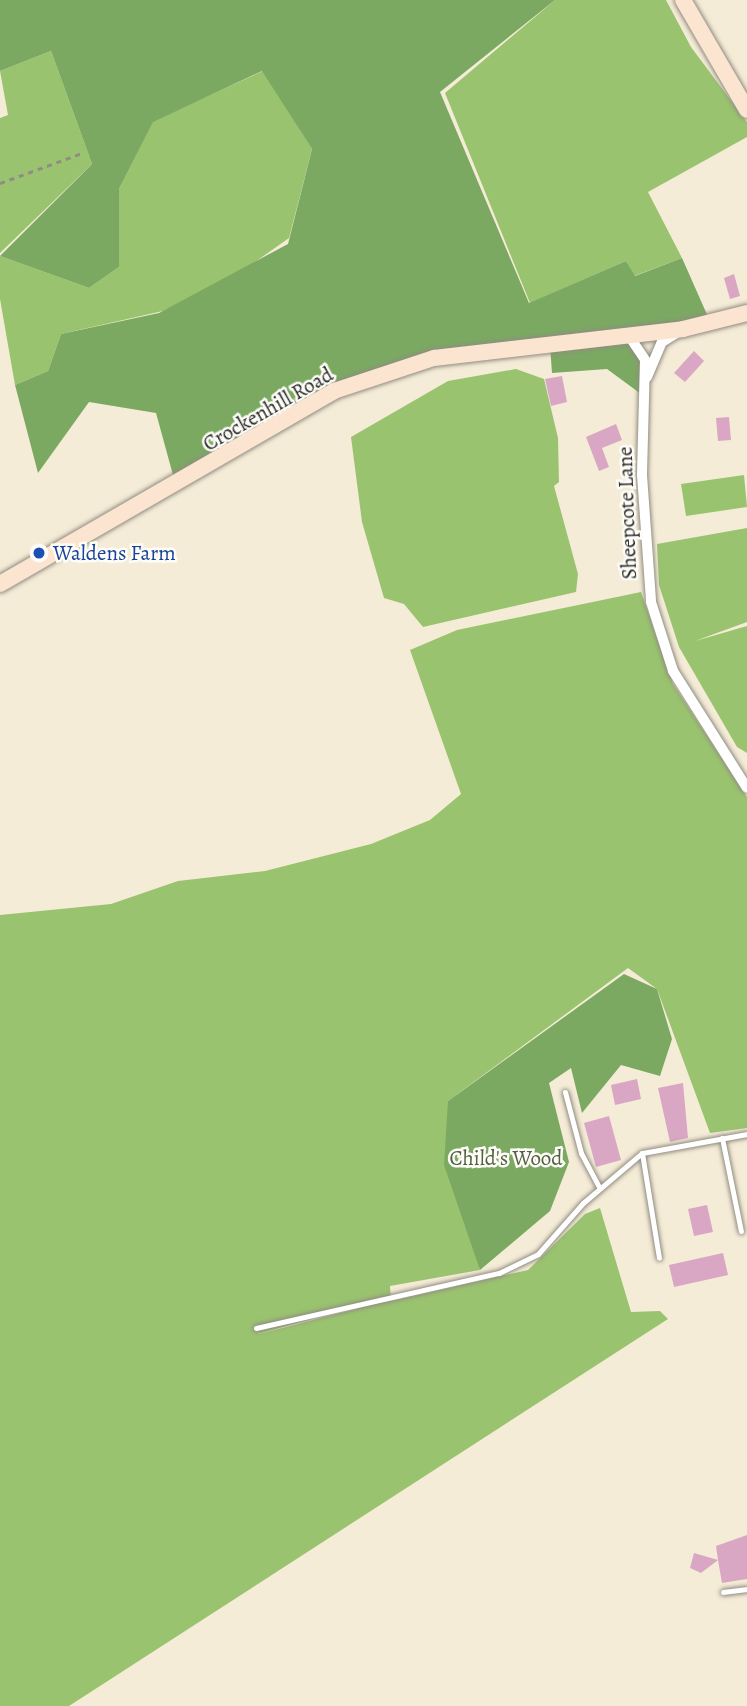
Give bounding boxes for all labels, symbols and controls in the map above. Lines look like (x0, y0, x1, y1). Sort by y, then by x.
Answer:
street label: Crockenhill Road (198, 362, 338, 456)
street label: Sheepcote Lane (612, 446, 642, 580)
place label: Waldens Farm (53, 540, 176, 566)
marker: Waldens Farm (31, 545, 47, 561)
park label: Child's Wood (449, 1145, 563, 1171)

